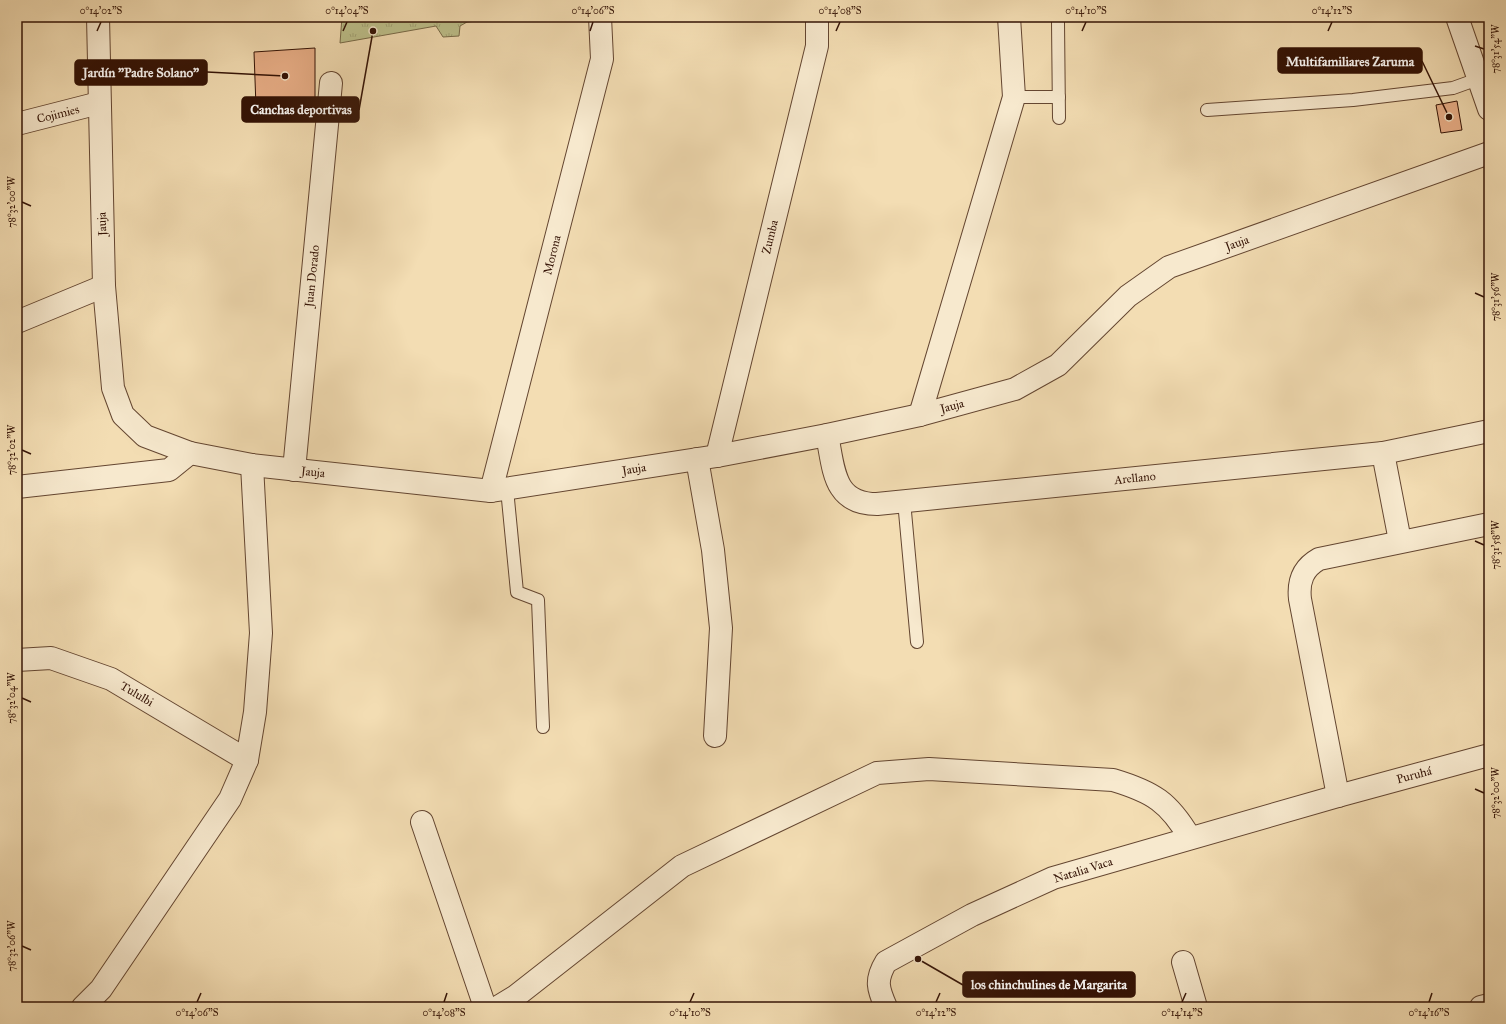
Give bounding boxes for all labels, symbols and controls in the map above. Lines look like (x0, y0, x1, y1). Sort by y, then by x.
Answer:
text: 0°14'02"S (80, 5, 123, 17)
text: 0°14'04"S (325, 5, 369, 17)
text: 0°14'06"S (572, 5, 615, 17)
text: 0°14'08"S (819, 5, 862, 17)
text: 0°14'10"S (1065, 5, 1107, 17)
text: 0°14'12"S (1312, 5, 1353, 17)
text: 78°31'54"W (1490, 24, 1502, 73)
callout: Multifamiliares Zaruma (1278, 48, 1422, 73)
text: Multifamiliares Zaruma (1286, 54, 1415, 70)
callout: Jardín "Padre Solano" (75, 60, 207, 85)
text: Jardín "Padre Solano" (81, 65, 199, 81)
callout: Canchas deportivas (242, 97, 359, 122)
street label: Cojimies (35, 102, 81, 126)
text: Canchas deportivas (250, 102, 352, 118)
text: 78°32'00"W (6, 176, 18, 228)
street label: Jauja (95, 211, 110, 238)
street label: Zumba (759, 218, 781, 256)
street label: Jauja (1221, 232, 1252, 255)
street label: Morona (540, 233, 564, 276)
street label: Juan Dorado (302, 244, 323, 310)
text: 78°31'56"W (1490, 272, 1502, 321)
street label: Jauja (937, 396, 967, 417)
text: 78°32'02"W (6, 424, 18, 475)
street label: Jauja (619, 460, 648, 479)
street label: Jauja (298, 464, 327, 481)
street label: Arellano (1113, 469, 1156, 487)
text: 78°31'58"W (1490, 520, 1502, 569)
text: 78°32'04"W (6, 672, 18, 724)
street label: Tululbi (118, 679, 157, 710)
street label: Puruhá (1395, 763, 1434, 786)
text: 78°32'00"W (1490, 767, 1502, 819)
street label: Natalia Vaca (1052, 854, 1115, 886)
text: 78°32'06"W (6, 920, 18, 971)
callout: los chinchulines de Margarita (963, 972, 1135, 997)
text: los chinchulines de Margarita (970, 977, 1128, 993)
text: 0°14'06"S (176, 1007, 219, 1019)
text: 0°14'08"S (423, 1007, 466, 1019)
text: 0°14'10"S (669, 1007, 711, 1019)
text: 0°14'12"S (916, 1007, 957, 1019)
text: 0°14'14"S (1161, 1007, 1203, 1019)
text: 0°14'16"S (1409, 1007, 1450, 1019)

